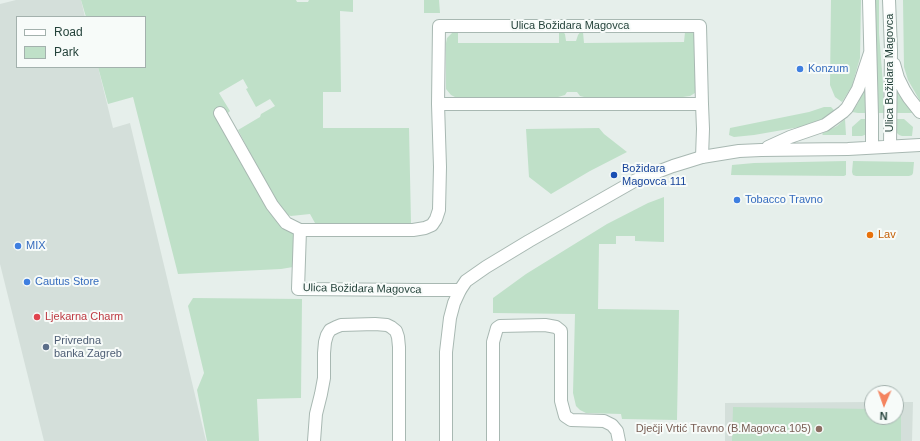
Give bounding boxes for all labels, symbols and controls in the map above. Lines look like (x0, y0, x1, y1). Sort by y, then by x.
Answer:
street label: Ulica Božidara Magovca (883, 14, 897, 132)
legend (16, 16, 146, 68)
street label: Ulica Božidara Magovca (511, 19, 629, 33)
text: Road (54, 25, 83, 39)
text: Park (54, 45, 79, 59)
place label: Konzum (808, 62, 848, 76)
marker: Konzum (795, 64, 805, 74)
place label: Božidara Magovca 111 (622, 162, 686, 188)
marker: Božidara Magovca 111 (609, 170, 619, 180)
place label: Tobacco Travno (745, 193, 823, 207)
marker: Tobacco Travno (732, 195, 742, 205)
place label: Lav (878, 228, 896, 242)
marker: Lav (865, 230, 875, 240)
place label: MIX (26, 239, 46, 253)
marker: MIX (13, 241, 23, 251)
place label: Cautus Store (35, 275, 99, 289)
marker: Cautus Store (22, 277, 32, 287)
street label: Ulica Božidara Magovca (303, 281, 421, 297)
place label: Ljekarna Charm (45, 310, 123, 324)
marker: Ljekarna Charm (32, 312, 42, 322)
place label: Privredna banka Zagreb (54, 334, 122, 360)
marker: Privredna banka Zagreb (41, 342, 51, 352)
north arrow (864, 385, 904, 425)
text: N (879, 410, 888, 422)
place label: Dječji Vrtić Travno (B.Magovca 105) (636, 422, 811, 436)
marker: Dječji Vrtić Travno (B.Magovca 105) (814, 424, 824, 434)

